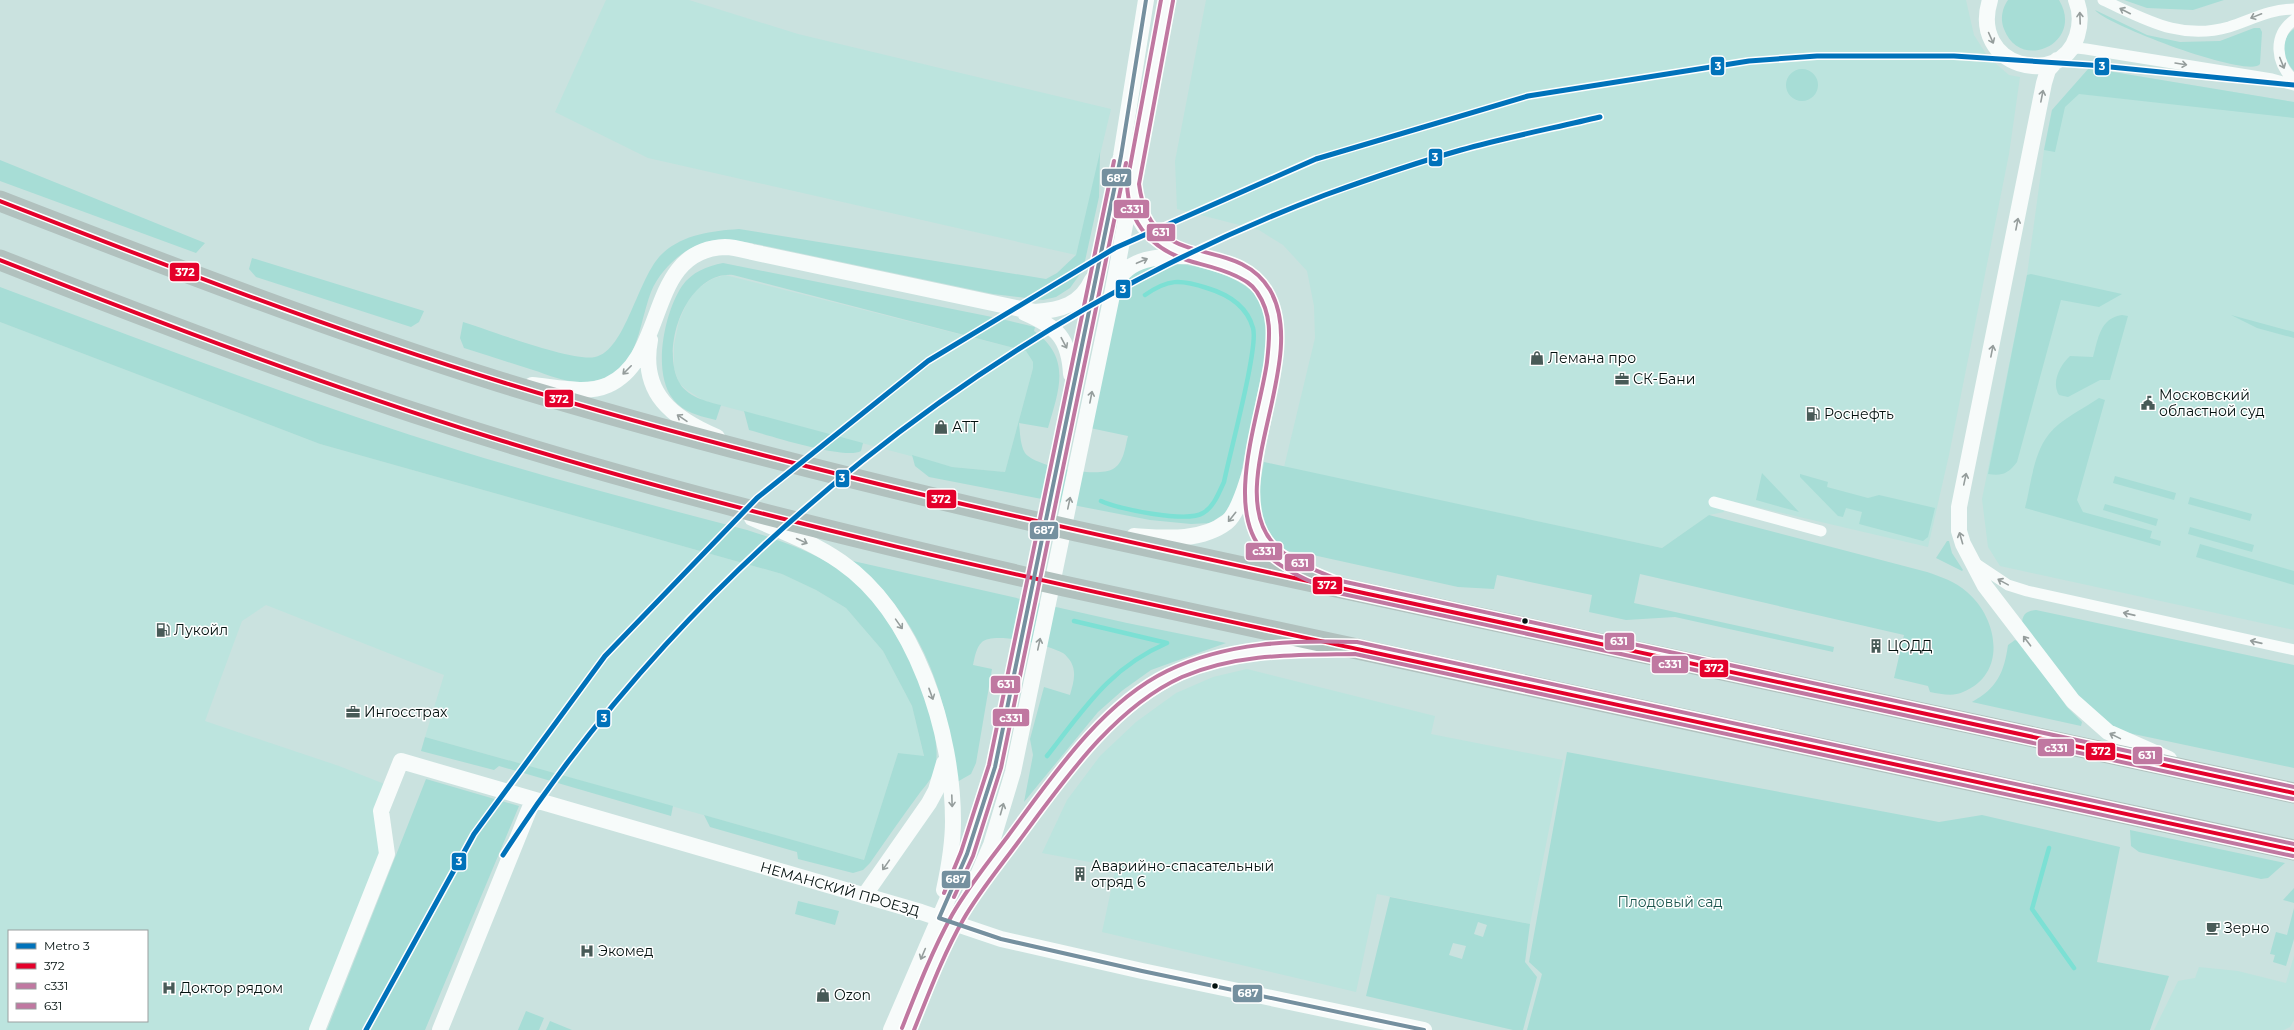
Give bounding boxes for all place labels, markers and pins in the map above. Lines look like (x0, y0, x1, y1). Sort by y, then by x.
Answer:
place label: Лемана про (1548, 349, 1636, 367)
shop icon: Лемана про (1529, 350, 1545, 366)
place label: СК-Бани (1633, 370, 1695, 388)
office icon: СК-Бани (1614, 371, 1630, 387)
place label: Московский областной суд (2159, 386, 2265, 420)
public building icon: Московский областной суд (2140, 395, 2156, 411)
place label: Роснефть (1824, 405, 1894, 423)
fuel station icon: Роснефть (1805, 406, 1821, 422)
place label: АТТ (952, 418, 979, 436)
shop icon: АТТ (933, 419, 949, 435)
unlabelled marker (1520, 616, 1530, 626)
place label: Лукойл (174, 621, 228, 639)
fuel station icon: Лукойл (155, 622, 171, 638)
place label: ЦОДД (1887, 637, 1932, 655)
building icon: ЦОДД (1868, 638, 1884, 654)
place label: Ингосстрах (364, 703, 448, 721)
office icon: Ингосстрах (345, 704, 361, 720)
place label: Аварийно-спасательный отряд 6 (1091, 857, 1274, 891)
building icon: Аварийно-спасательный отряд 6 (1072, 866, 1088, 882)
place label: Зерно (2224, 919, 2269, 937)
cafe icon: Зерно (2205, 920, 2221, 936)
place label: Экомед (598, 942, 653, 960)
hospital icon: Экомед (579, 943, 595, 959)
place label: Доктор рядом (180, 979, 283, 997)
hospital icon: Доктор рядом (161, 980, 177, 996)
unlabelled marker (1210, 981, 1220, 991)
place label: Ozon (834, 986, 871, 1004)
shop icon: Ozon (815, 987, 831, 1003)

